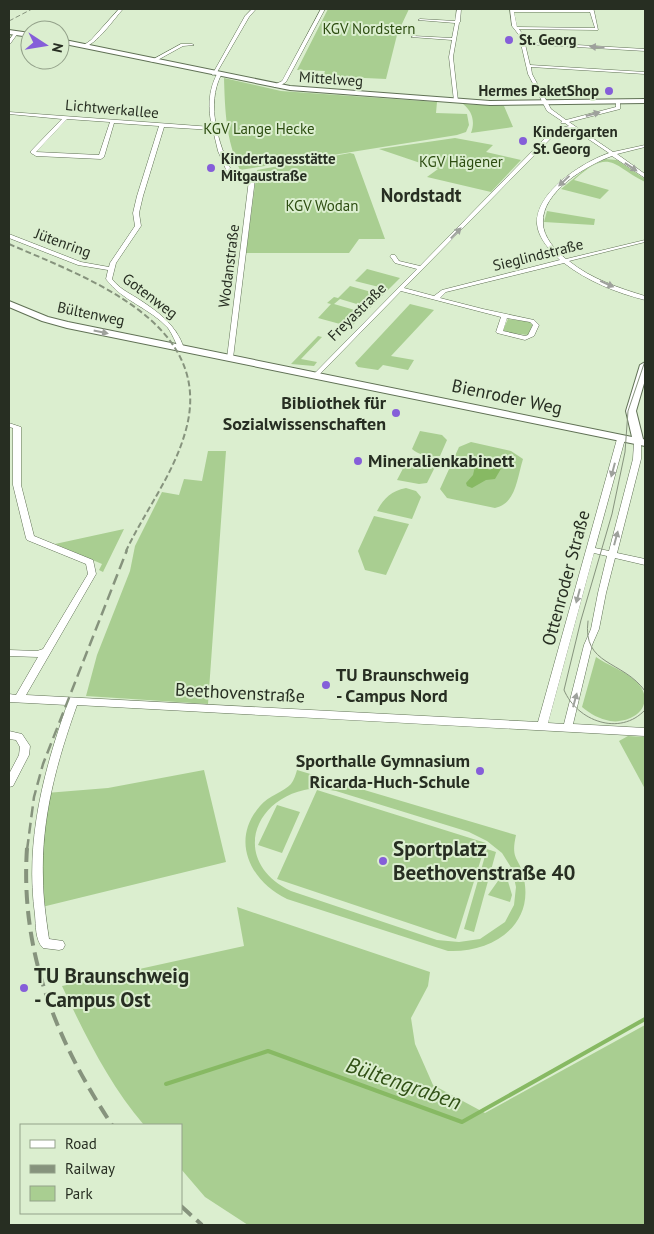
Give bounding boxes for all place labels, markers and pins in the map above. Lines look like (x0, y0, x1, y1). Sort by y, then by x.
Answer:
place label: St. Georg (519, 30, 576, 49)
marker: St. Georg (503, 34, 515, 46)
place label: Hermes PaketShop (479, 81, 599, 100)
marker: Hermes PaketShop (603, 85, 615, 97)
place label: Kindergarten St. Georg (533, 122, 618, 158)
marker: Kindergarten St. Georg (517, 135, 529, 147)
place label: Kindertagesstätte Mitgaustraße (221, 149, 336, 185)
marker: Kindertagesstätte Mitgaustraße (205, 162, 217, 174)
place label: Bibliothek für Sozialwissenschaften (223, 391, 387, 435)
marker: Bibliothek für Sozialwissenschaften (390, 407, 402, 419)
place label: Mineralienkabinett (368, 449, 515, 472)
marker: Mineralienkabinett (352, 455, 364, 467)
place label: TU Braunschweig - Campus Nord (336, 663, 469, 707)
marker: TU Braunschweig - Campus Nord (320, 679, 332, 691)
place label: Sporthalle Gymnasium Ricarda-Huch-Schule (296, 749, 470, 793)
marker: Sporthalle Gymnasium Ricarda-Huch-Schule (474, 765, 486, 777)
place label: Sportplatz Beethovenstraße 40 (393, 835, 576, 886)
marker: Sportplatz Beethovenstraße 40 (377, 855, 389, 867)
place label: TU Braunschweig - Campus Ost (34, 962, 189, 1013)
marker: TU Braunschweig - Campus Ost (18, 982, 30, 994)

